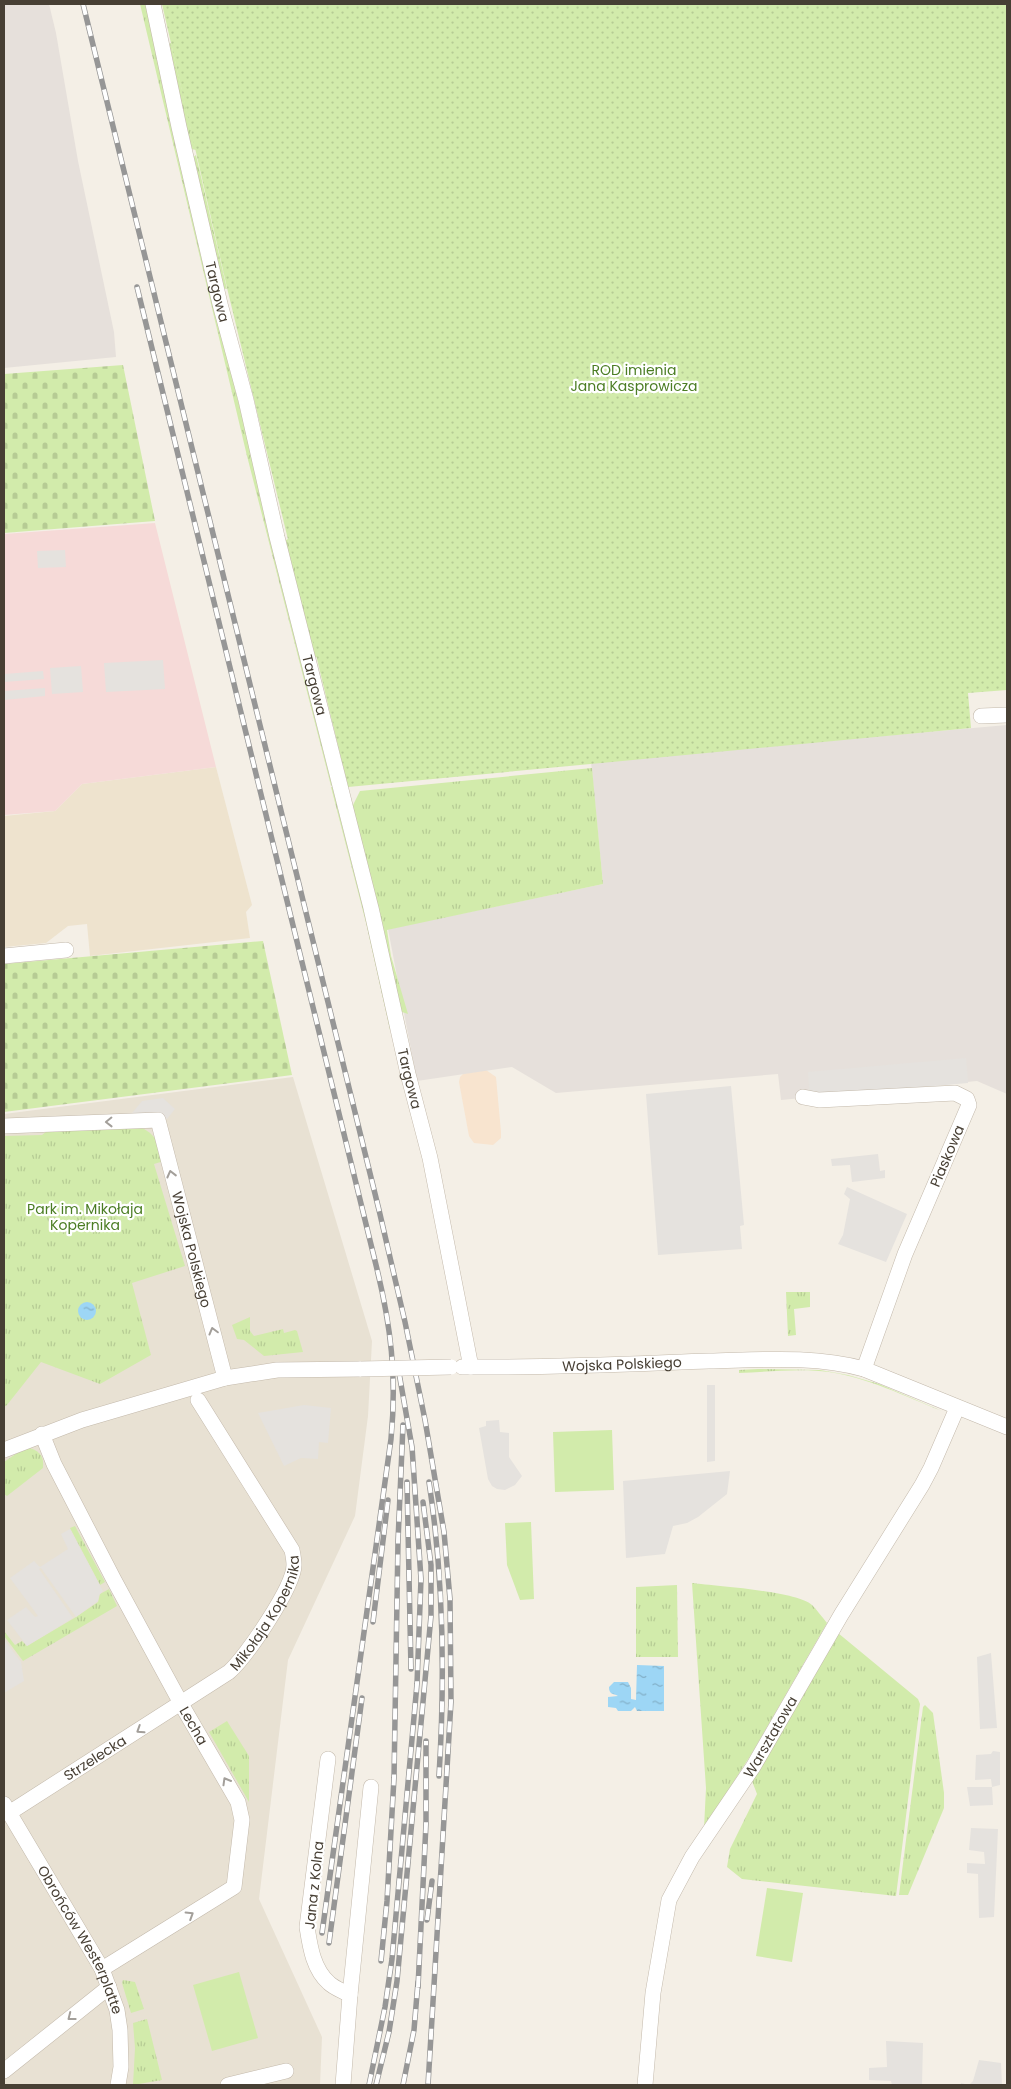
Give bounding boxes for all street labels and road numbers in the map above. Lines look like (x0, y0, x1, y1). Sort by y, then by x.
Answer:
street label: Targowa (201, 260, 234, 324)
street label: Targowa (297, 653, 332, 717)
street label: Targowa (393, 1046, 427, 1111)
street label: Piaskowa (925, 1122, 969, 1190)
street label: Wojska Polskiego (167, 1189, 216, 1310)
street label: Wojska Polskiego (562, 1352, 682, 1376)
street label: Mikołaja Kopernika (225, 1554, 304, 1675)
street label: Warsztatowa (739, 1692, 802, 1782)
street label: Lecha (175, 1703, 213, 1749)
street label: Strzelecka (60, 1730, 130, 1786)
street label: Jana z Kolna (299, 1840, 329, 1930)
street label: Obrońców Westerplatte (33, 1862, 128, 2017)

